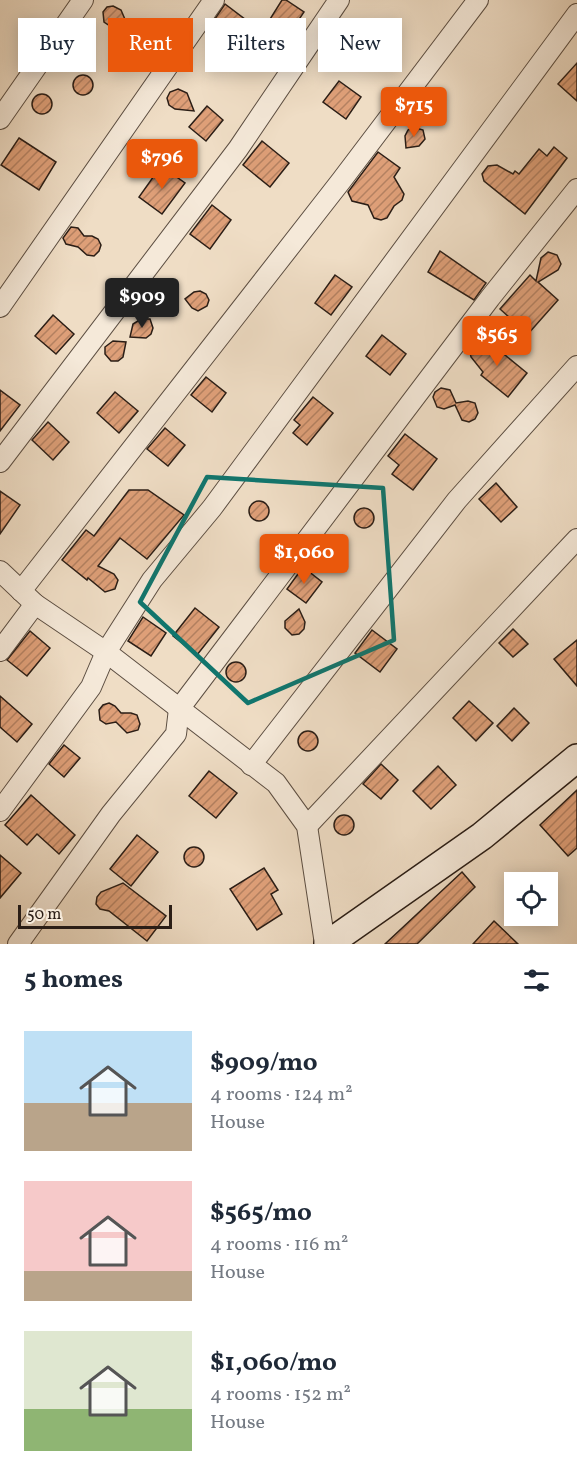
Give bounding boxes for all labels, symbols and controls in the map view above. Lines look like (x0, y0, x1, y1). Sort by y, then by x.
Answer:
chip: Buy (18, 18, 96, 72)
chip: Rent (108, 18, 193, 72)
chip: Filters (205, 18, 306, 72)
chip: New (318, 18, 402, 72)
pin: $715 (378, 87, 450, 138)
text: $715 (395, 92, 433, 120)
pin: $796 (126, 139, 198, 190)
text: $796 (141, 144, 183, 172)
pin: $909 (106, 278, 178, 329)
text: $909 (119, 283, 165, 311)
pin: $565 (461, 316, 533, 367)
text: $565 (476, 321, 518, 349)
pin: $1,060 (255, 534, 353, 585)
text: $1,060 (274, 539, 334, 567)
map controls (504, 872, 558, 926)
button: locate (504, 872, 558, 926)
scale bar (18, 902, 172, 930)
text: 50 m (27, 904, 61, 926)
text: 5 homes (24, 962, 123, 998)
icon: filters (520, 964, 553, 997)
text: $909/mo (210, 1045, 318, 1081)
icon: home (72, 1055, 144, 1127)
text: 4 rooms · 124 m² (210, 1081, 353, 1109)
text: House (210, 1109, 265, 1137)
text: $565/mo (210, 1195, 312, 1231)
icon: home (72, 1205, 144, 1277)
text: 4 rooms · 116 m² (210, 1231, 349, 1259)
text: House (210, 1259, 265, 1287)
text: $1,060/mo (210, 1345, 337, 1381)
icon: home (72, 1355, 144, 1427)
text: 4 rooms · 152 m² (210, 1381, 351, 1409)
text: House (210, 1409, 265, 1437)

